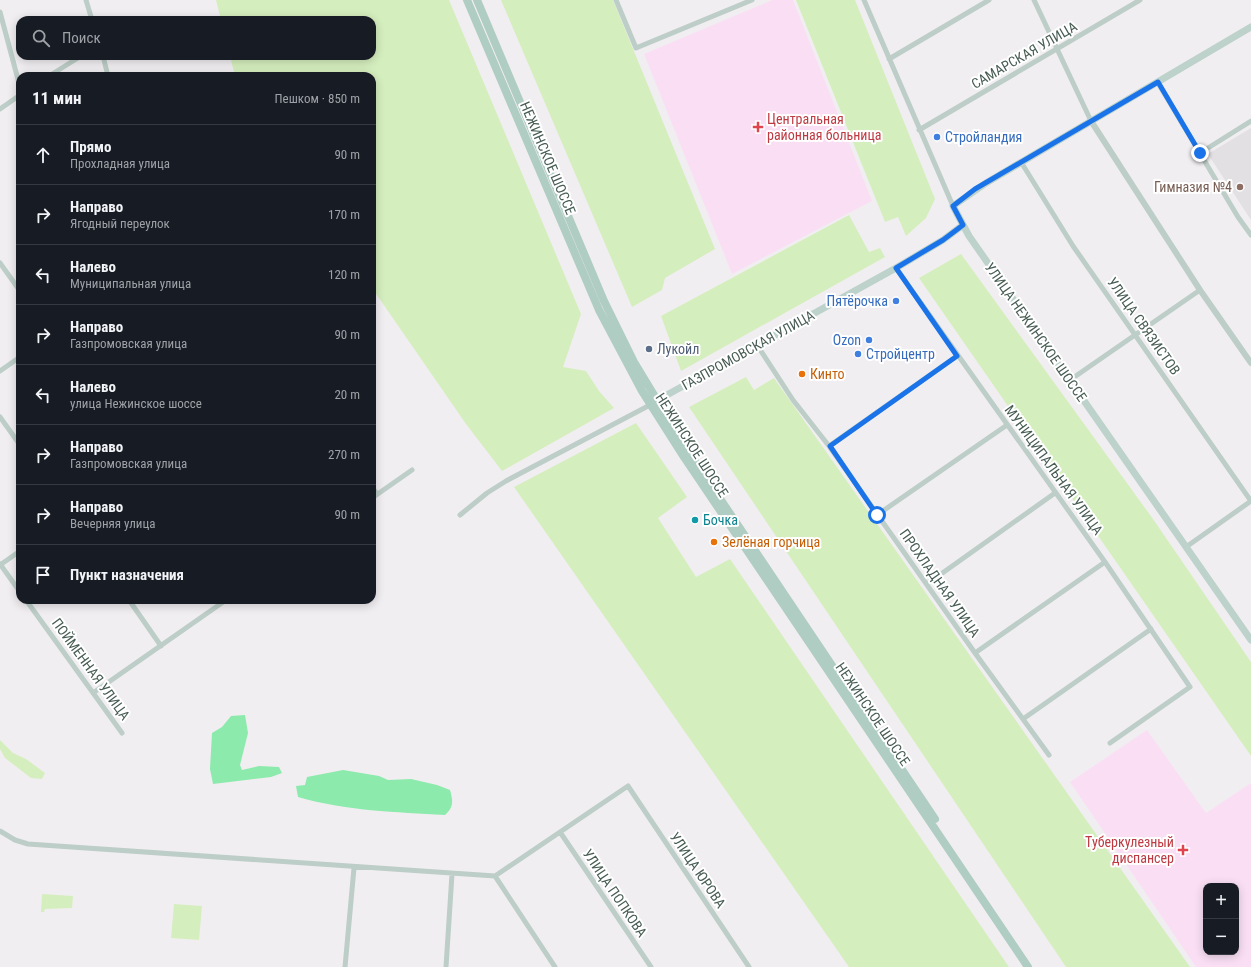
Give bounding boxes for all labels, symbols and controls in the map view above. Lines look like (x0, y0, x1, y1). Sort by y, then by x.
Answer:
search box (16, 16, 376, 60)
street label: САМАРСКАЯ УЛИЦА (968, 18, 1080, 92)
icon: search (30, 27, 52, 49)
text: Поиск (62, 29, 101, 47)
text: 11 мин (32, 88, 81, 108)
text: Пешком · 850 m (274, 91, 360, 106)
street label: НЕЖИНСКОЕ ШОССЕ (517, 99, 579, 217)
place label: Центральная районная больница (767, 111, 882, 143)
marker: Центральная районная больница (752, 121, 764, 133)
place label: Стройландия (945, 129, 1022, 145)
marker: Стройландия (932, 132, 942, 142)
text: Прямо (70, 138, 111, 156)
icon: ahead (32, 144, 54, 166)
route end (1191, 144, 1209, 162)
text: 90 m (334, 147, 360, 162)
text: Прохладная улица (70, 156, 170, 171)
place label: Гимназия №4 (1154, 179, 1232, 195)
marker: Гимназия №4 (1235, 182, 1245, 192)
text: Направо (70, 198, 123, 216)
icon: right (32, 204, 54, 226)
text: 170 m (328, 207, 360, 222)
text: Ягодный переулок (70, 216, 170, 231)
text: Налево (70, 258, 116, 276)
street label: УЛИЦА НЕЖИНСКОЕ ШОССЕ (982, 259, 1090, 405)
icon: left (32, 264, 54, 286)
text: 120 m (328, 267, 360, 282)
street label: УЛИЦА СВЯЗИСТОВ (1104, 274, 1184, 378)
text: Муниципальная улица (70, 276, 191, 291)
place label: Пятёрочка (827, 293, 888, 309)
marker: Пятёрочка (891, 296, 901, 306)
street label: ГАЗПРОМОВСКАЯ УЛИЦА (679, 307, 817, 393)
text: Направо (70, 318, 123, 336)
icon: right (32, 324, 54, 346)
text: 90 m (334, 327, 360, 342)
place label: Ozon (833, 332, 861, 348)
marker: Ozon (864, 335, 874, 345)
text: Газпромовская улица (70, 336, 187, 351)
place label: Лукойл (657, 341, 699, 357)
marker: Лукойл (644, 344, 654, 354)
place label: Стройцентр (866, 346, 935, 362)
marker: Стройцентр (853, 349, 863, 359)
place label: Кинто (810, 366, 845, 382)
marker: Кинто (797, 369, 807, 379)
text: Налево (70, 378, 116, 396)
icon: left (32, 384, 54, 406)
text: 20 m (334, 387, 360, 402)
street label: НЕЖИНСКОЕ ШОССЕ (652, 390, 732, 500)
text: улица Нежинское шоссе (70, 396, 202, 411)
street label: МУНИЦИПАЛЬНАЯ УЛИЦА (1002, 402, 1106, 538)
text: Направо (70, 438, 123, 456)
icon: right (32, 444, 54, 466)
text: 270 m (328, 447, 360, 462)
text: Газпромовская улица (70, 456, 187, 471)
text: Направо (70, 498, 123, 516)
icon: right (32, 504, 54, 526)
route start (868, 506, 886, 524)
text: 90 m (334, 507, 360, 522)
place label: Бочка (703, 512, 738, 528)
marker: Бочка (690, 515, 700, 525)
text: Вечерняя улица (70, 516, 156, 531)
street label: ПРОХЛАДНАЯ УЛИЦА (897, 526, 983, 640)
place label: Зелёная горчица (722, 534, 820, 550)
marker: Зелёная горчица (709, 537, 719, 547)
icon: arrive (32, 564, 54, 586)
text: Пункт назначения (70, 566, 184, 584)
street label: ПОЙМЕННАЯ УЛИЦА (49, 615, 133, 723)
street label: НЕЖИНСКОЕ ШОССЕ (833, 659, 913, 769)
street label: УЛИЦА ЮРОВА (667, 829, 729, 911)
place label: Туберкулезный диспансер (1085, 834, 1174, 866)
marker: Туберкулезный диспансер (1177, 844, 1189, 856)
street label: УЛИЦА ПОПКОВА (580, 846, 650, 940)
map controls (1203, 883, 1239, 955)
button: + (1203, 883, 1239, 919)
button: − (1203, 919, 1239, 955)

